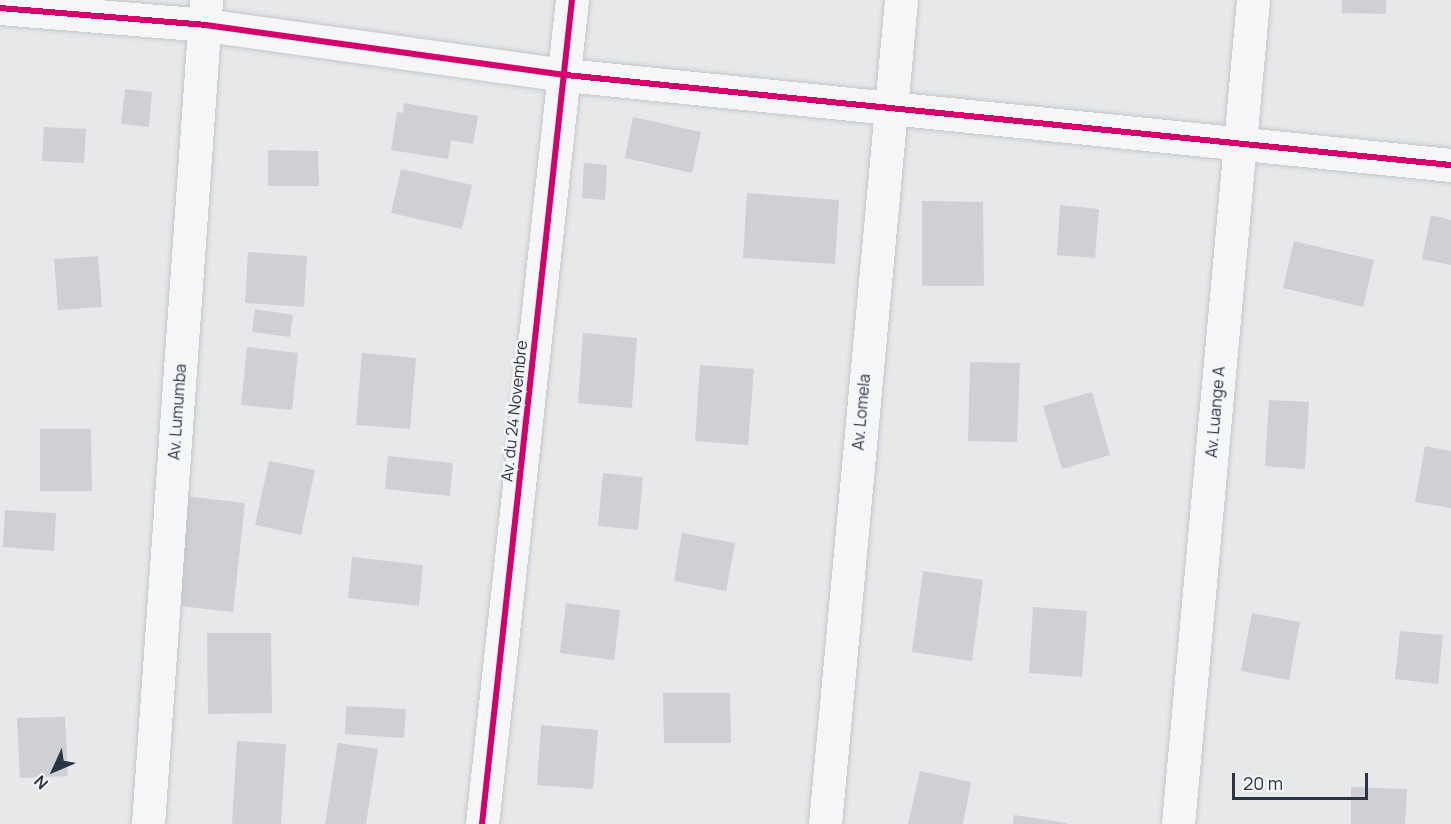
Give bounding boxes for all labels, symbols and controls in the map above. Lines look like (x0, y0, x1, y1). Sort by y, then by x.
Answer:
street label: Av. du 24 Novembre (497, 339, 531, 483)
street label: Av. Lumumba (164, 363, 190, 461)
street label: Av. Luange A (1201, 365, 1229, 459)
street label: Av. Lomela (848, 373, 874, 451)
north arrow (24, 740, 84, 800)
scale bar (1235, 761, 1372, 799)
text: N (29, 771, 53, 794)
text: 20 m (1243, 771, 1283, 795)

